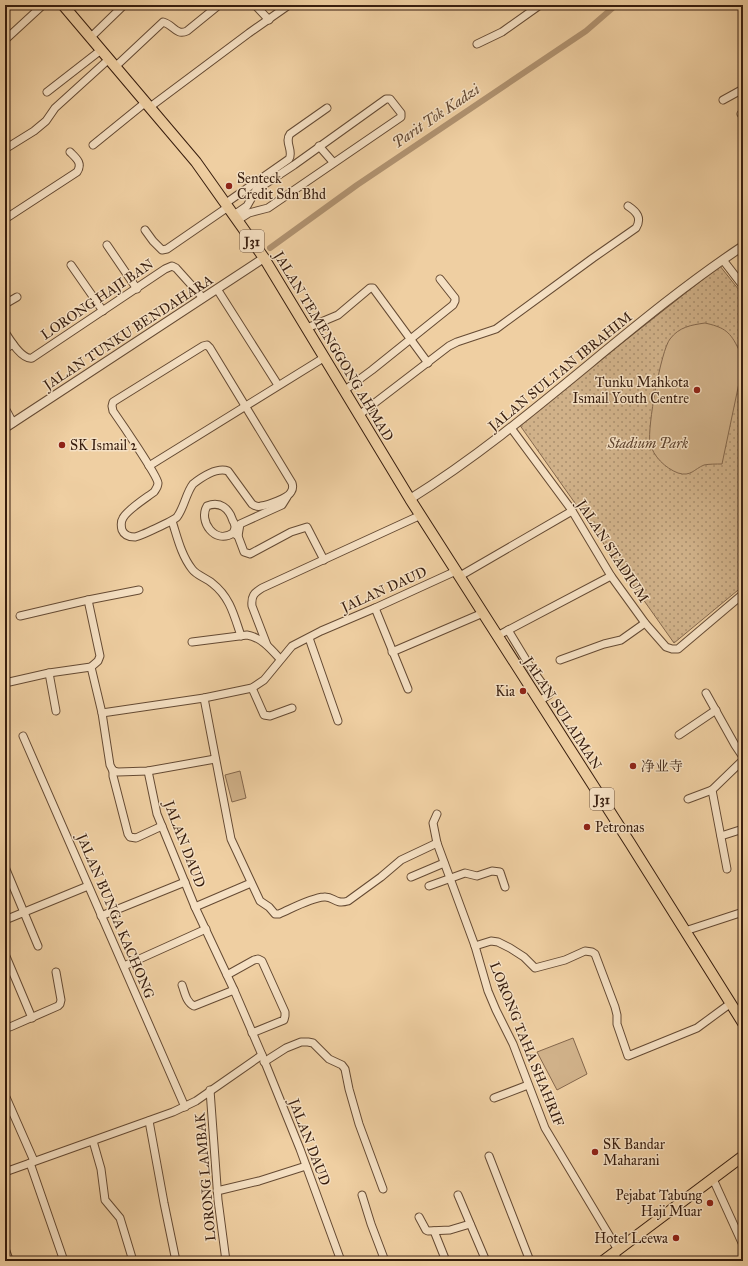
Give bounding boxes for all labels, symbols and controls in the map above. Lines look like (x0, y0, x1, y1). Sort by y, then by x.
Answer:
water label: Parit Tok Kadzi (389, 80, 484, 152)
place label: Senteck Credit Sdn Bhd (237, 170, 326, 203)
marker: Senteck Credit Sdn Bhd (224, 181, 234, 191)
road number: J31 (240, 230, 264, 252)
street label: JALAN TEMENGGONG AHMAD (268, 247, 397, 445)
street label: LORONG HAJI BAN (38, 255, 158, 344)
street label: JALAN TUNKU BENDAHARA (39, 271, 217, 396)
street label: JALAN SULTAN IBRAHIM (484, 308, 636, 437)
place label: Tunku Mahkota Ismail Youth Centre (573, 374, 689, 407)
marker: Tunku Mahkota Ismail Youth Centre (692, 385, 702, 395)
park label: Stadium Park (607, 435, 689, 452)
place label: SK Ismail 2 (70, 437, 137, 454)
marker: SK Ismail 2 (57, 440, 67, 450)
street label: JALAN STADIUM (571, 495, 652, 606)
street label: JALAN DAUD (337, 563, 430, 618)
street label: JALAN SULAIMAN (518, 652, 605, 774)
place label: Kia (495, 683, 515, 700)
marker: Kia (518, 686, 528, 696)
place label: 净业寺 (641, 758, 683, 775)
marker: 净业寺 (628, 761, 638, 771)
road number: J31 (590, 788, 614, 810)
street label: JALAN DAUD (159, 796, 209, 890)
place label: Petronas (595, 819, 644, 836)
marker: Petronas (582, 822, 592, 832)
street label: JALAN BUNGA KACHONG (71, 829, 158, 1002)
street label: LORONG TAHA SHAHRIF (486, 959, 567, 1129)
street label: JALAN DAUD (284, 1094, 334, 1188)
street label: LORONG LAMBAK (191, 1111, 220, 1242)
place label: SK Bandar Maharani (603, 1136, 666, 1169)
marker: SK Bandar Maharani (590, 1147, 600, 1157)
place label: Pejabat Tabung Haji Muar (616, 1187, 703, 1220)
marker: Pejabat Tabung Haji Muar (705, 1198, 715, 1208)
place label: Hotel Leewa (594, 1230, 668, 1247)
marker: Hotel Leewa (671, 1233, 681, 1243)

